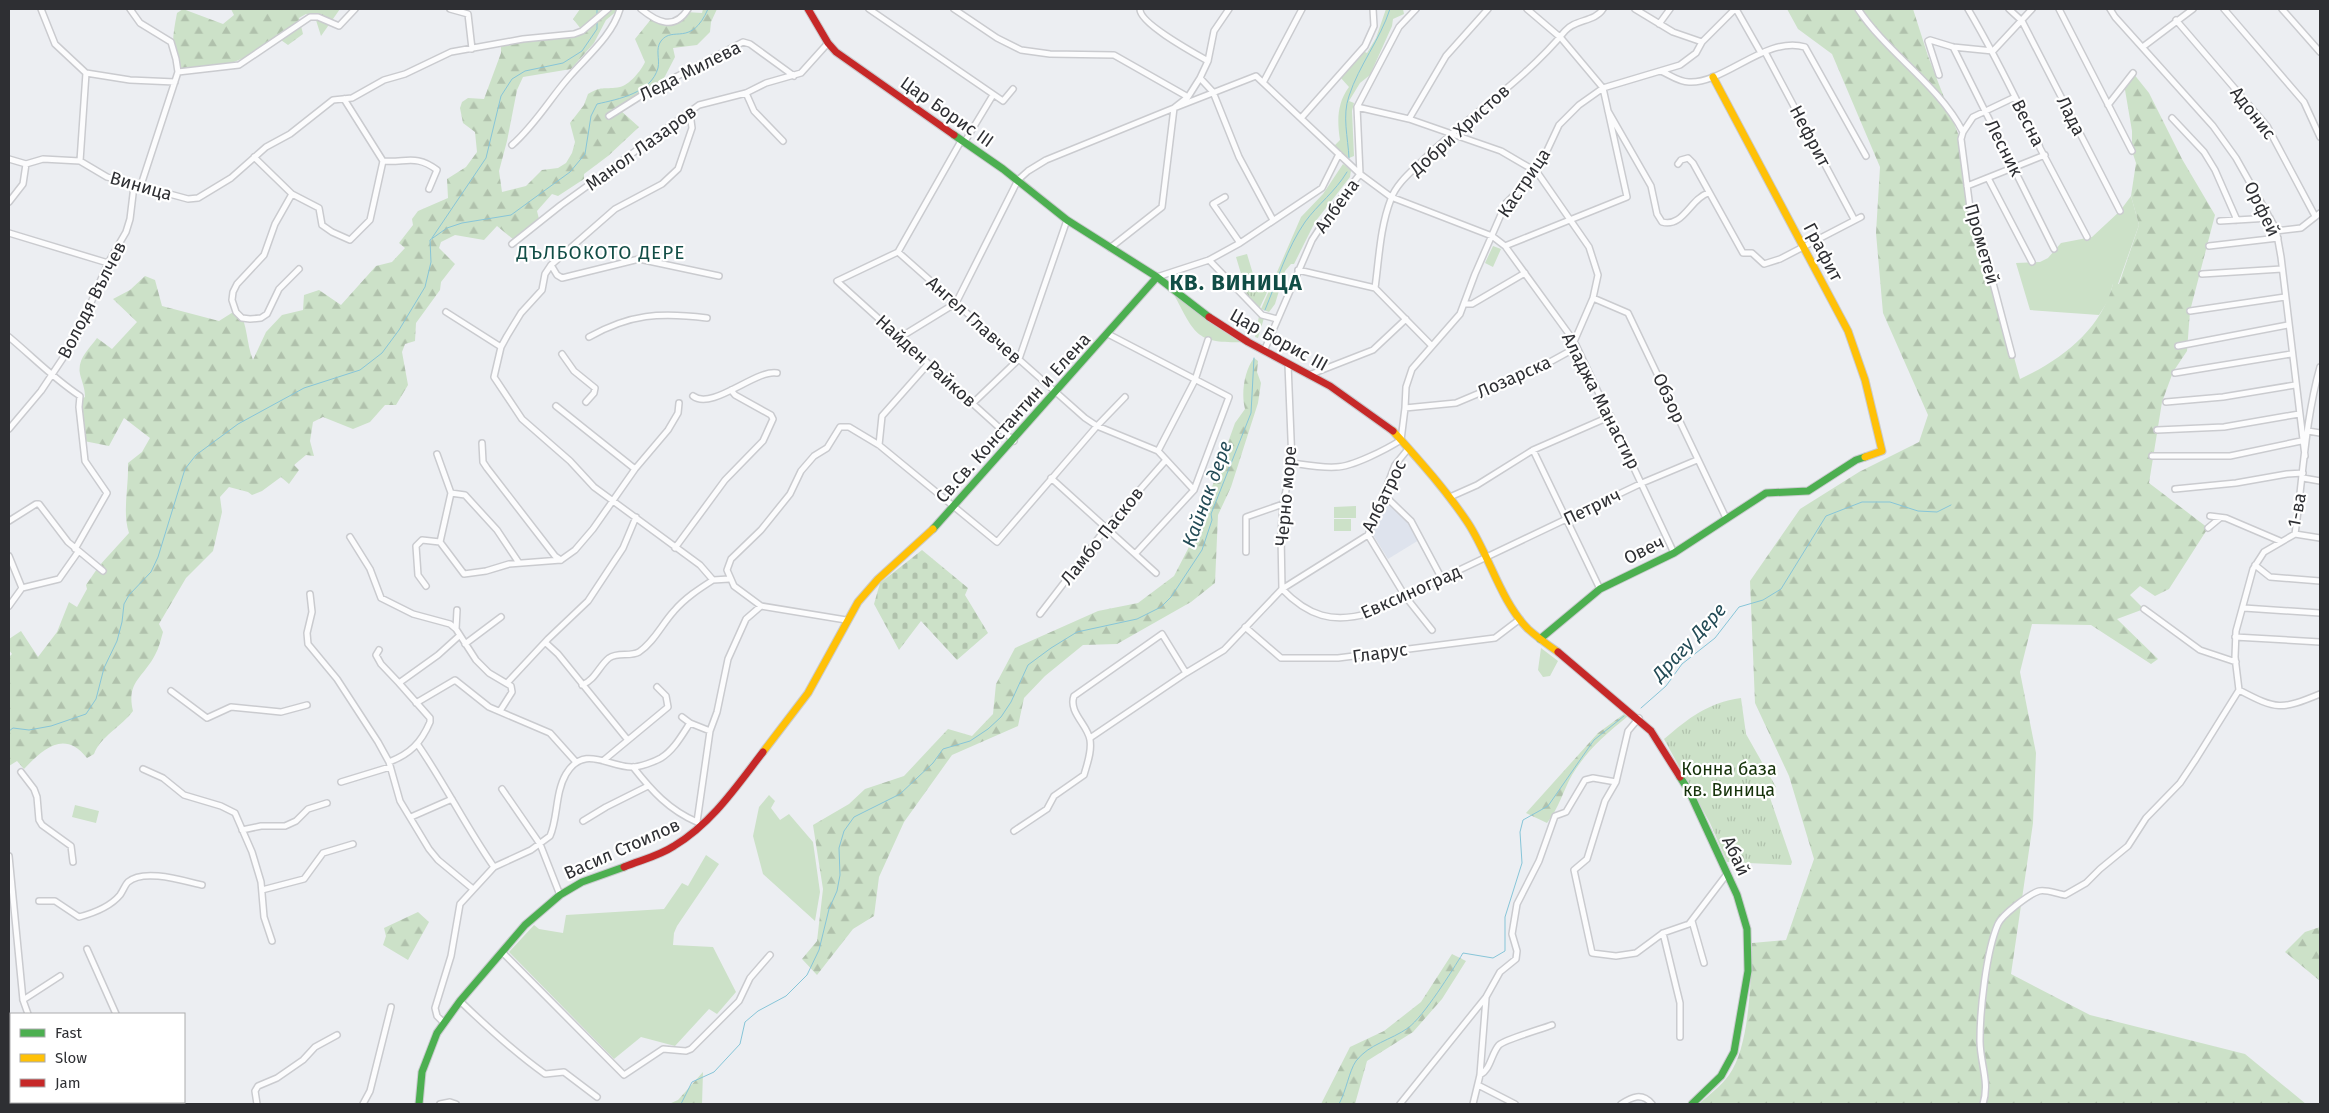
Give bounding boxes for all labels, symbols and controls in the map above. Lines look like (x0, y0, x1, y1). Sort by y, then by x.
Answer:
street label: Леда Милева (636, 36, 744, 106)
street label: Цар Борис III (896, 72, 998, 152)
street label: Добри Христов (1405, 80, 1514, 181)
street label: Адонис (2226, 82, 2281, 144)
street label: Лада (2052, 93, 2090, 139)
street label: Весна (2007, 96, 2049, 150)
street label: Манол Лазаров (581, 100, 701, 196)
street label: Нефрит (1785, 102, 1836, 171)
street label: Лесник (1980, 116, 2028, 181)
street label: Кастрица (1493, 144, 1555, 222)
street label: Виница (107, 167, 175, 205)
street label: Албена (1310, 175, 1364, 237)
street label: Орфей (2239, 178, 2285, 240)
street label: Прометей (1960, 201, 2004, 287)
street label: Графит (1798, 219, 1848, 286)
street label: Володя Вълчев (53, 238, 131, 362)
district label: ДЪЛБОКОТО ДЕРЕ (516, 241, 685, 264)
district label: КВ. ВИНИЦА (1169, 269, 1303, 296)
street label: Ангел Главчев (922, 272, 1026, 368)
street label: Цар Борис III (1226, 304, 1332, 376)
street label: Найден Райков (871, 310, 981, 412)
street label: Св.Св. Константин и Елена (931, 328, 1095, 508)
street label: Аладжа Манастир (1557, 329, 1645, 473)
street label: Лозарска (1474, 351, 1554, 403)
street label: Обзор (1648, 370, 1690, 426)
water label: Кайнак дере (1177, 438, 1237, 550)
street label: Черно море (1271, 445, 1301, 547)
street label: Албатрос (1357, 456, 1411, 536)
street label: Ламбо Пасков (1056, 483, 1148, 589)
street label: Петрич (1560, 484, 1624, 530)
street label: 1-ва (2283, 491, 2311, 529)
street label: Овеч (1620, 531, 1668, 569)
street label: Евксиноград (1357, 560, 1465, 624)
water label: Драгу Дере (1646, 598, 1731, 687)
street label: Гларус (1351, 638, 1409, 668)
park label: Конна база кв. Виница (1681, 758, 1777, 801)
street label: Васил Стоилов (561, 814, 683, 884)
street label: Абай (1717, 833, 1755, 879)
legend (10, 1013, 185, 1103)
text: Fast (55, 1024, 82, 1042)
text: Slow (55, 1049, 87, 1067)
text: Jam (55, 1074, 81, 1092)

